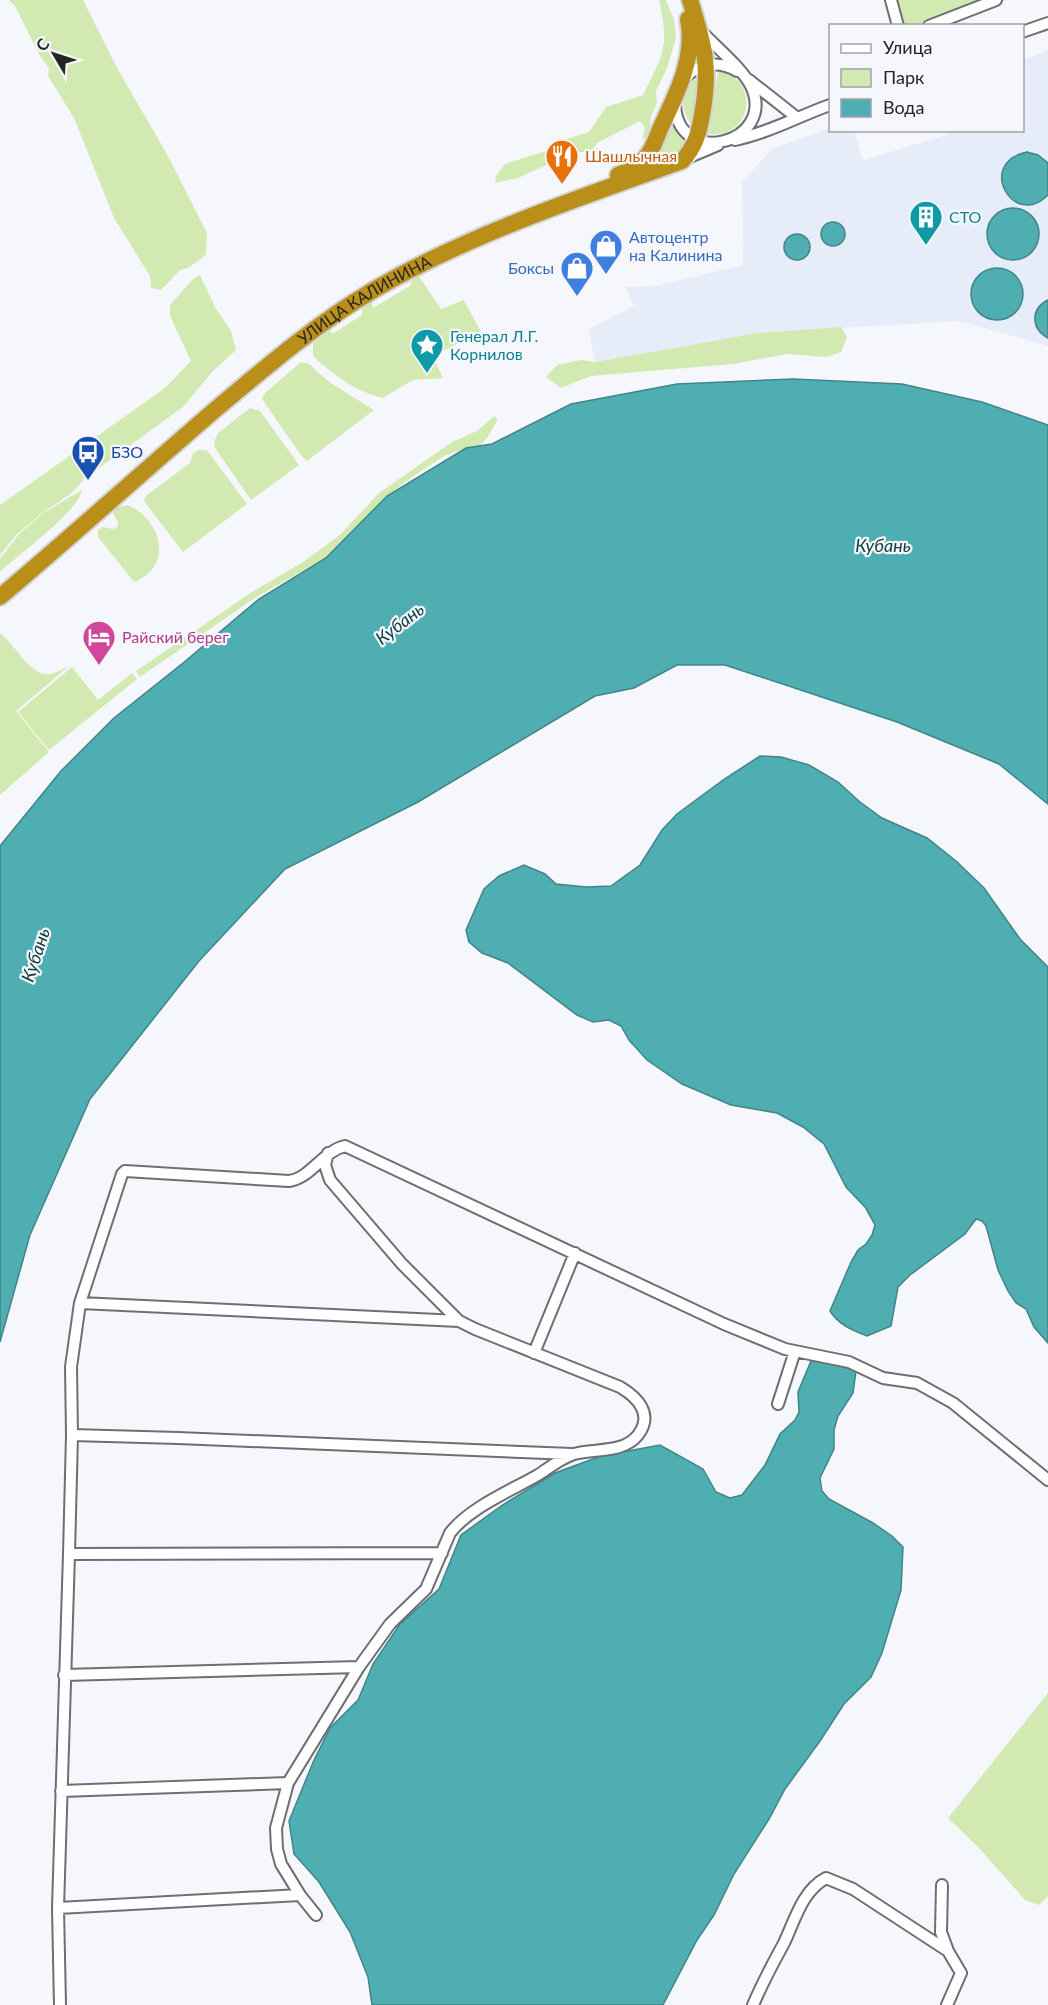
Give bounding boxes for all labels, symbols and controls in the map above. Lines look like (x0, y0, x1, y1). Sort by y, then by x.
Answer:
north arrow (24, 24, 84, 84)
legend (829, 24, 1024, 132)
text: С (31, 34, 53, 54)
text: Улица (883, 36, 933, 58)
text: Парк (883, 66, 925, 88)
text: Вода (883, 96, 924, 118)
restaurant icon: Шашлычная (544, 138, 580, 185)
place label: Шашлычная (585, 146, 677, 165)
building icon: СТО (908, 199, 944, 246)
place label: СТО (949, 207, 982, 226)
place label: Автоцентр на Калинина (629, 227, 722, 264)
shop icon: Автоцентр на Калинина (588, 228, 624, 275)
shop icon: Боксы (559, 250, 595, 297)
street label: УЛИЦА КАЛИНИНА (293, 251, 434, 348)
place label: Боксы (508, 258, 554, 277)
place label: Генерал Л.Г. Корнилов (450, 326, 538, 363)
place icon: Генерал Л.Г. Корнилов (409, 327, 445, 374)
bus stop icon: БЗО (70, 434, 106, 481)
place label: БЗО (111, 442, 143, 461)
water label: Кубань (855, 534, 911, 556)
water label: Кубань (371, 597, 428, 649)
hotel icon: Райский берег (81, 619, 117, 666)
place label: Райский берег (122, 627, 229, 646)
water label: Кубань (16, 925, 54, 985)

